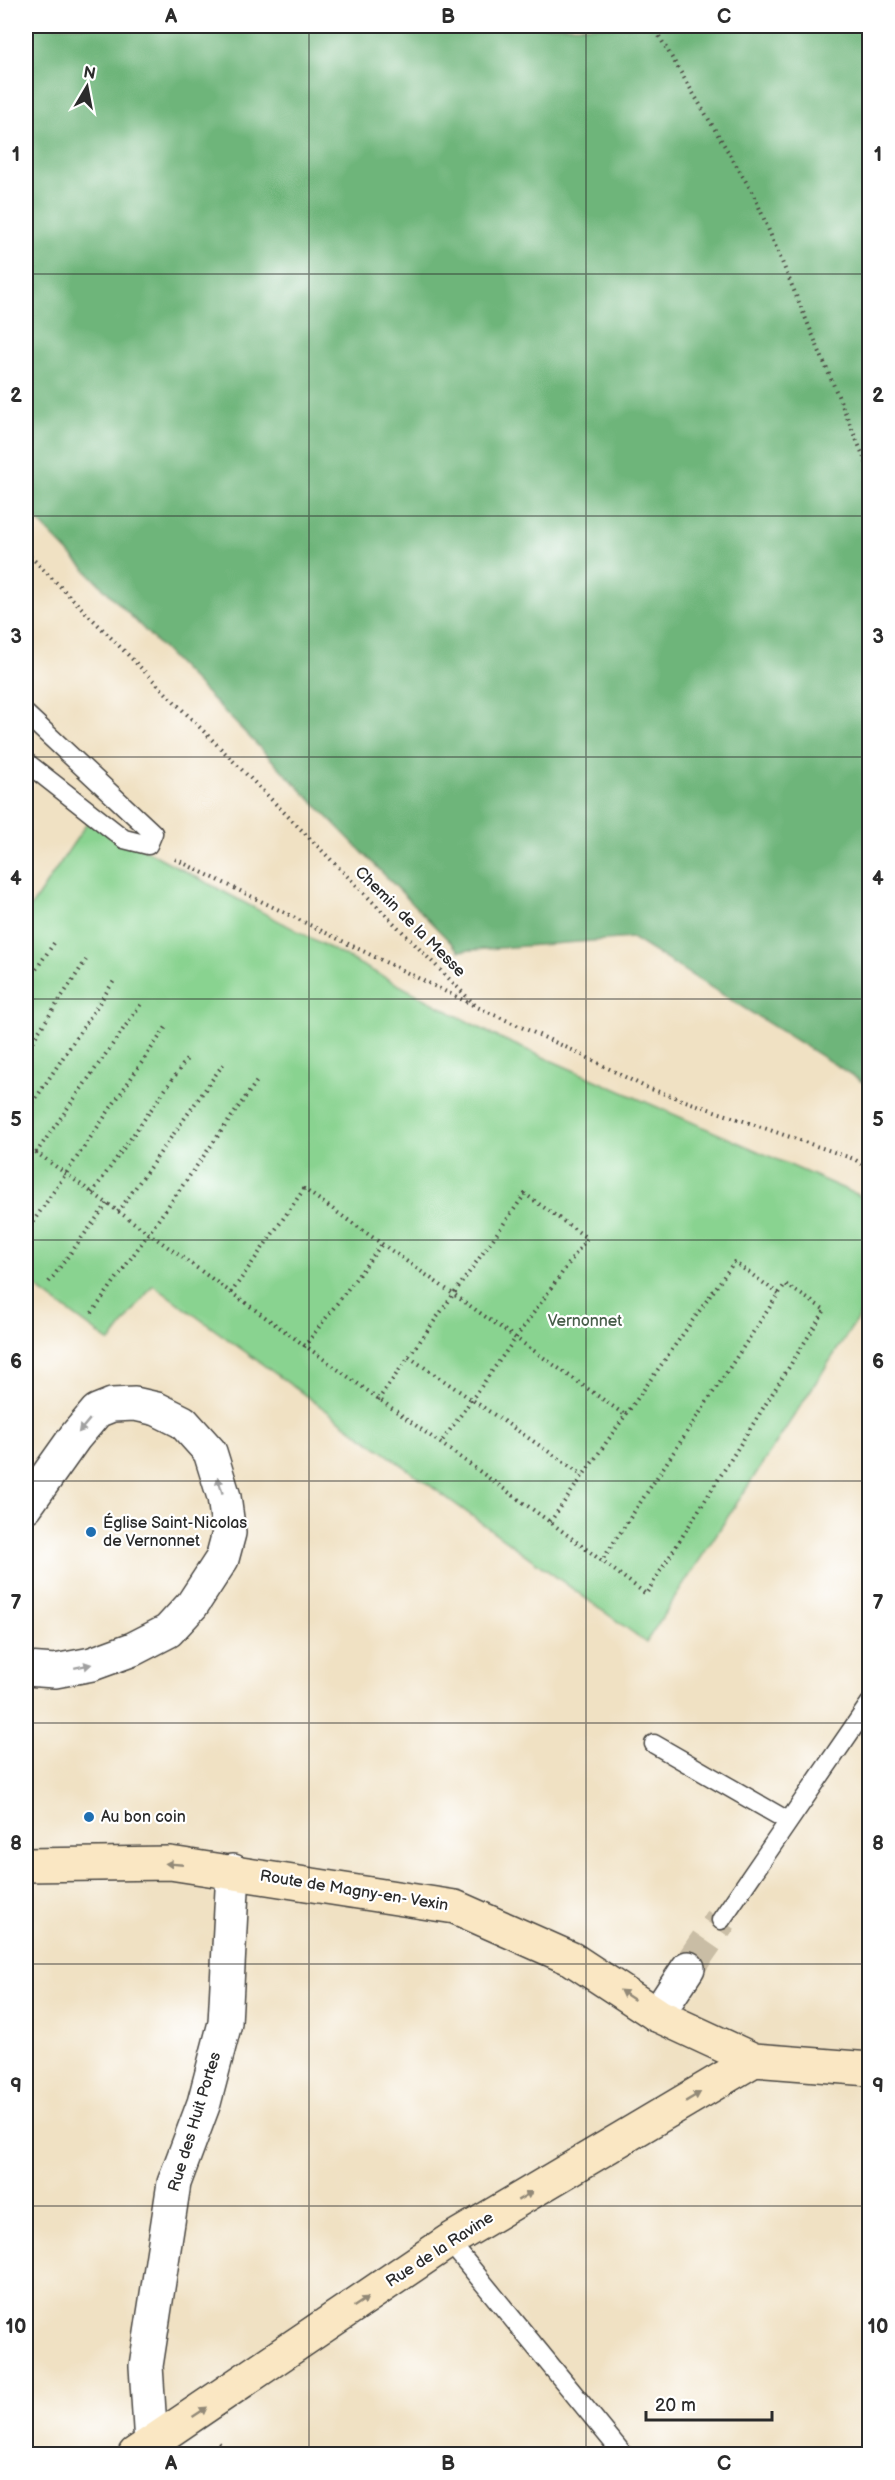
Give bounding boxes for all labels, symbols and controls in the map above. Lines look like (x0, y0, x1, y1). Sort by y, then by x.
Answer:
text: A (164, 5, 178, 29)
text: B (441, 5, 455, 29)
text: C (717, 5, 731, 29)
north arrow (57, 57, 117, 117)
text: N (82, 63, 97, 84)
text: 1 (12, 143, 20, 167)
text: 1 (874, 143, 882, 167)
text: 2 (10, 384, 22, 408)
text: 2 (872, 384, 884, 408)
text: 3 (10, 625, 22, 649)
text: 3 (872, 625, 884, 649)
street label: Chemin de la Messe (351, 863, 470, 982)
text: 4 (10, 867, 22, 891)
text: 4 (872, 867, 884, 891)
text: 5 (10, 1108, 22, 1132)
text: 5 (872, 1108, 884, 1132)
park label: Vernonnet (548, 1312, 622, 1331)
text: 6 (10, 1350, 22, 1374)
text: 6 (872, 1350, 884, 1374)
one-way arrow (78, 1418, 91, 1434)
one-way arrow (215, 1476, 224, 1494)
place label: Église Saint-Nicolas de Vernonnet (103, 1512, 247, 1551)
marker: Église Saint-Nicolas de Vernonnet (84, 1525, 98, 1539)
text: 7 (10, 1591, 22, 1615)
text: 7 (872, 1591, 884, 1615)
one-way arrow (74, 1660, 93, 1670)
place label: Au bon coin (101, 1808, 186, 1827)
marker: Au bon coin (82, 1810, 96, 1824)
text: 8 (10, 1832, 22, 1856)
text: 8 (872, 1832, 884, 1856)
one-way arrow (165, 1859, 184, 1869)
street label: Route de Magny-en- Vexin (258, 1867, 450, 1915)
one-way arrow (619, 1990, 635, 2001)
street label: Rue des Huit Portes (165, 2050, 225, 2194)
text: 9 (10, 2074, 22, 2098)
text: 9 (872, 2074, 884, 2098)
one-way arrow (685, 2091, 701, 2102)
one-way arrow (517, 2191, 533, 2202)
street label: Rue de la Ravine (383, 2208, 498, 2292)
one-way arrow (353, 2297, 369, 2308)
text: 10 (6, 2315, 26, 2339)
text: 10 (868, 2315, 888, 2339)
scale bar (646, 2384, 772, 2422)
text: 20 m (655, 2395, 696, 2416)
one-way arrow (192, 2406, 208, 2418)
text: A (164, 2452, 178, 2476)
text: B (441, 2452, 455, 2476)
text: C (717, 2452, 731, 2476)

